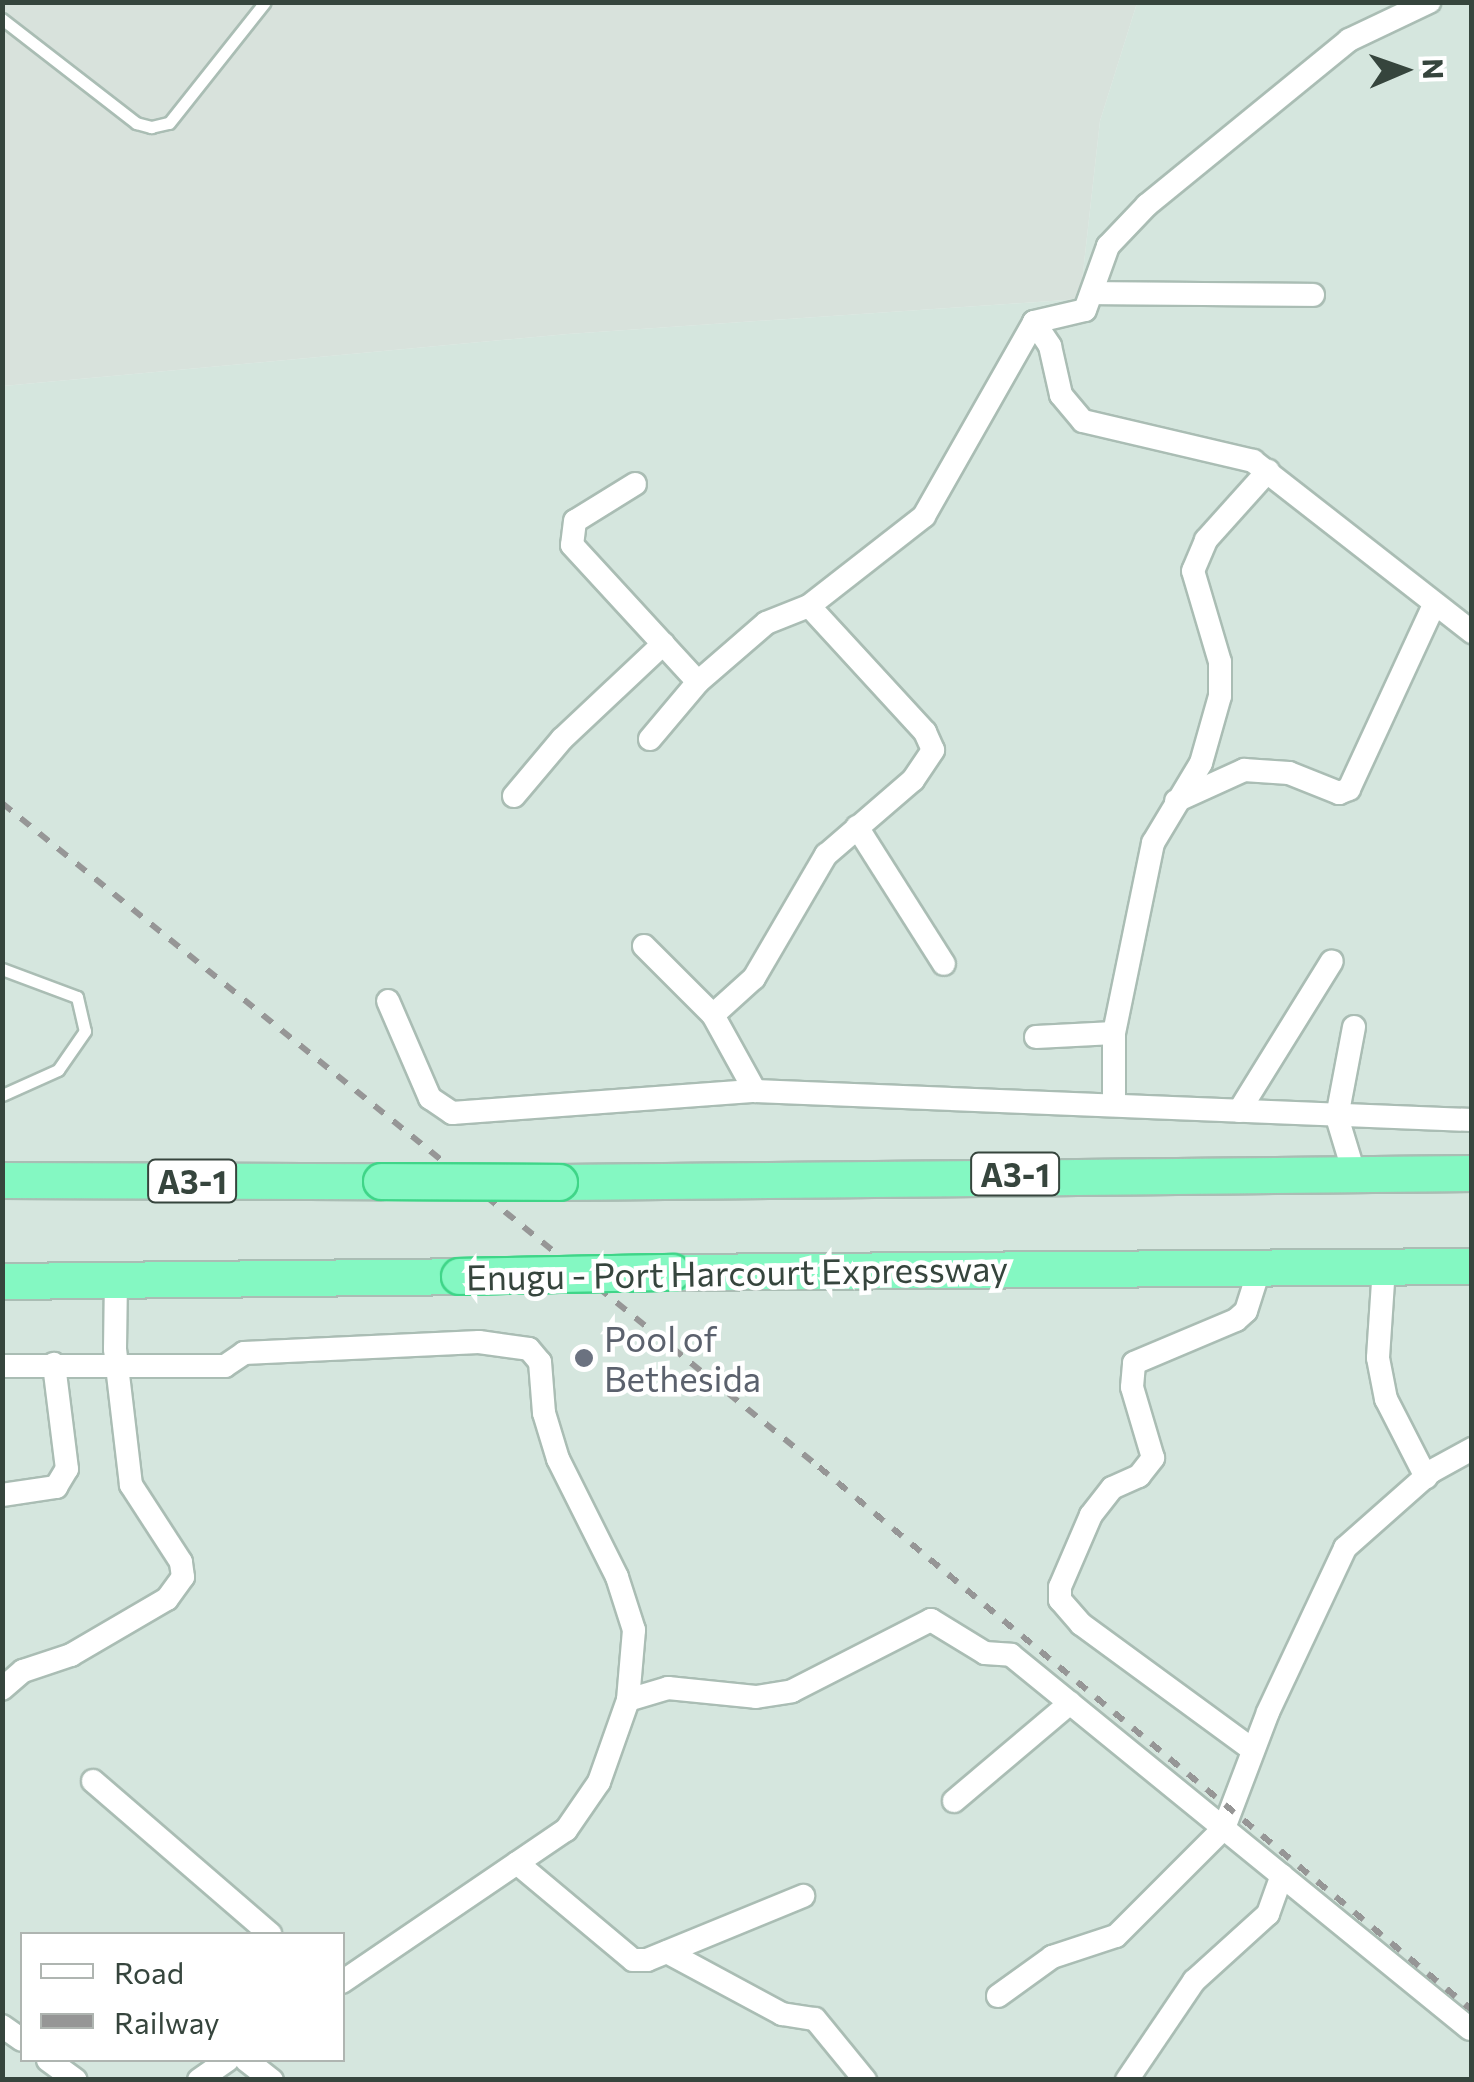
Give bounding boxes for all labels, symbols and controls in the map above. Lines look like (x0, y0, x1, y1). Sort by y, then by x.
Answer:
north arrow (1354, 20, 1454, 120)
text: N (1417, 58, 1451, 80)
road number: A3-1 (970, 1147, 1060, 1201)
road number: A3-1 (147, 1154, 237, 1208)
street label: Enugu - Port Harcourt Expressway (466, 1246, 1008, 1298)
place label: Pool of Bethesida (604, 1317, 761, 1399)
marker: Pool of Bethesida (573, 1347, 595, 1369)
legend (20, 1932, 345, 2062)
text: Road (114, 1953, 184, 1990)
text: Railway (114, 2003, 220, 2040)

